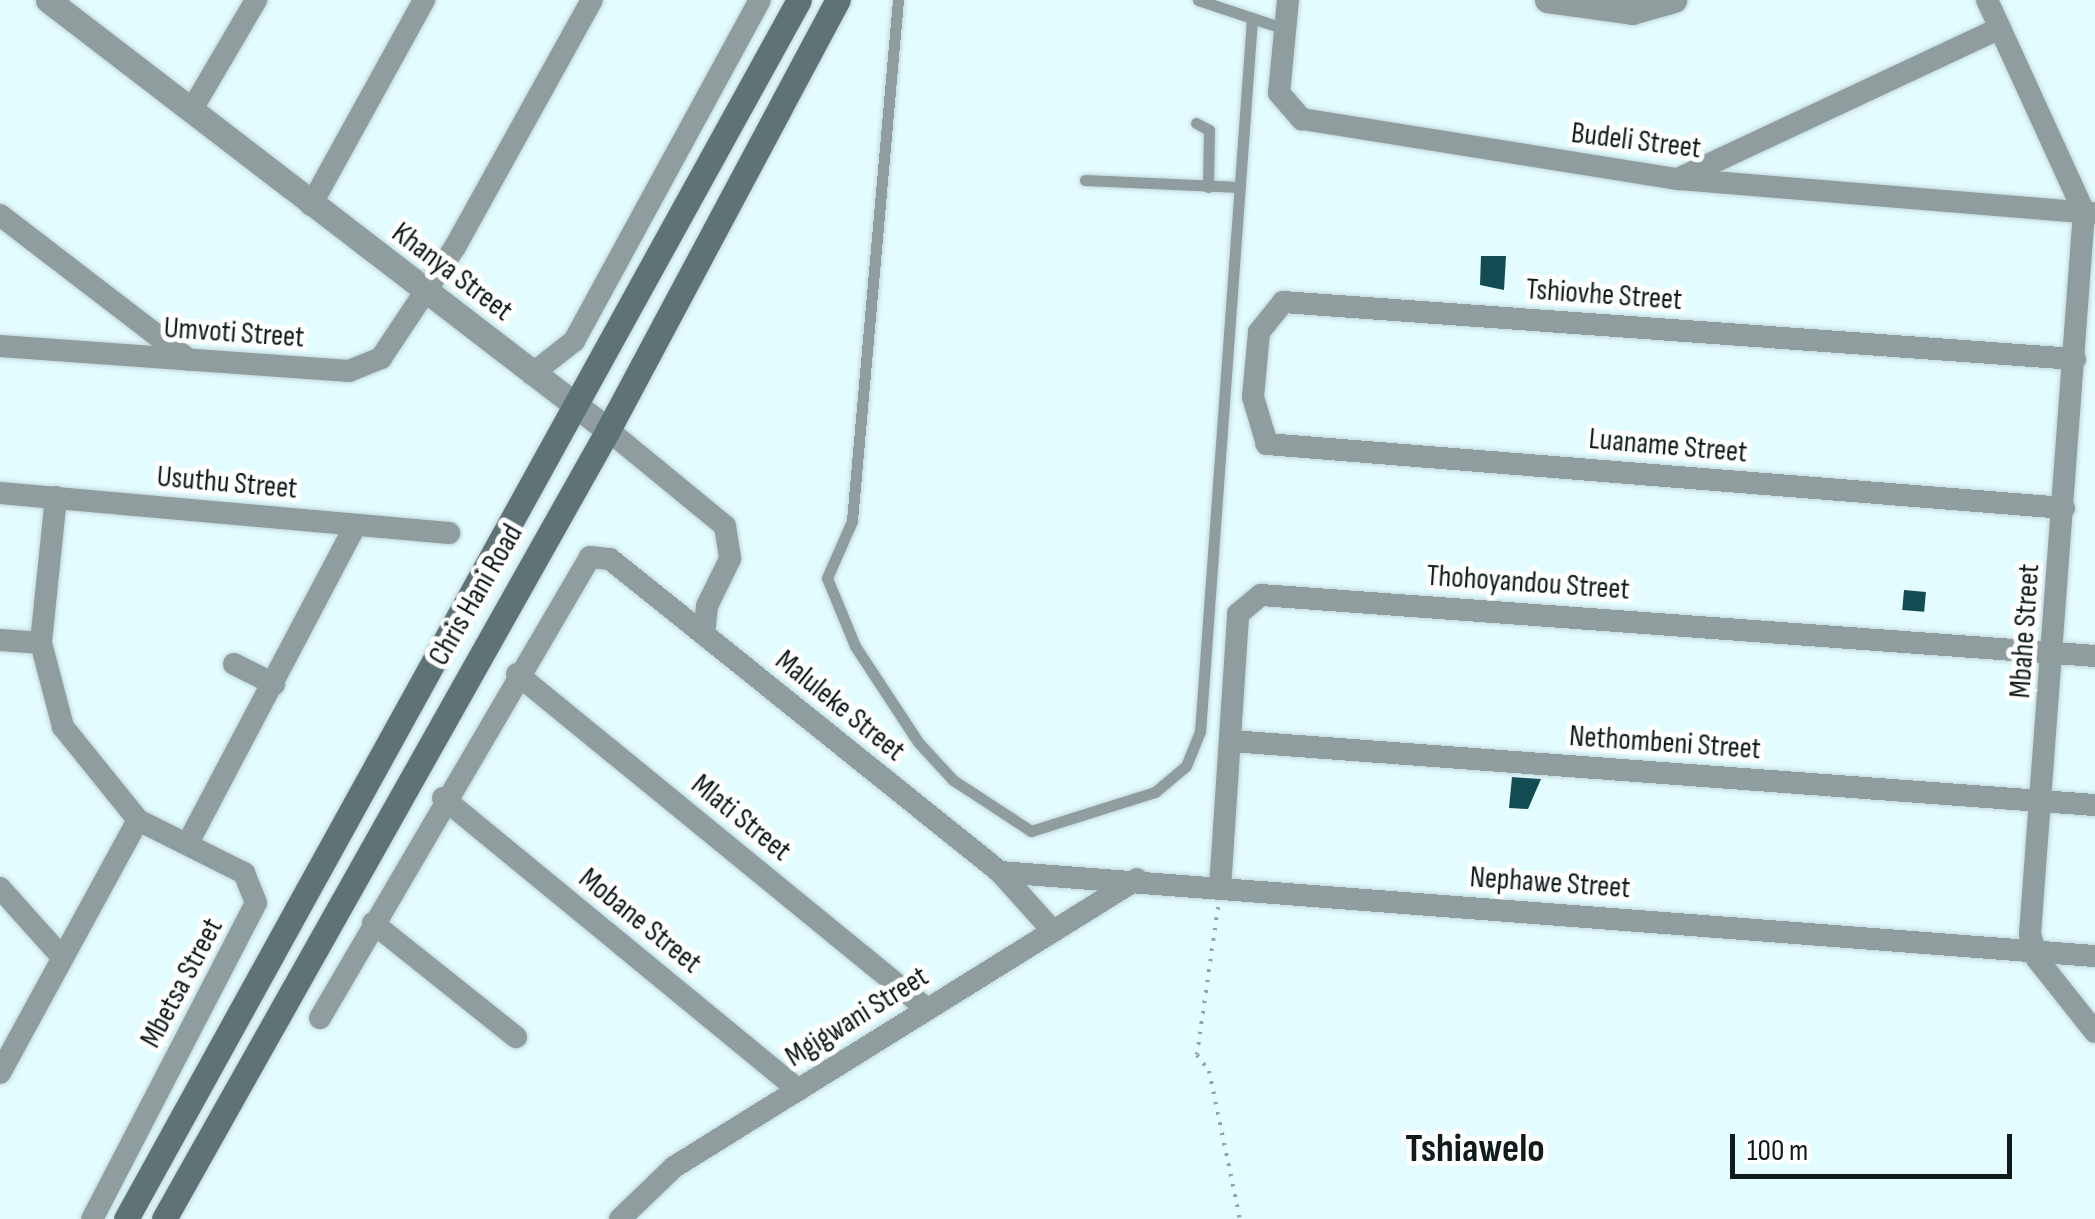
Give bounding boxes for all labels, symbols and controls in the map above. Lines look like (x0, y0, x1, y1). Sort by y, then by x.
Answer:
street label: Budeli Street (1569, 115, 1703, 167)
street label: Khanya Street (385, 215, 519, 329)
street label: Tshiovhe Street (1525, 272, 1683, 318)
street label: Umvoti Street (163, 310, 305, 356)
street label: Luaname Street (1587, 421, 1749, 471)
street label: Usuthu Street (155, 459, 299, 507)
street label: Chris Hani Road (421, 518, 531, 672)
street label: Thohoyandou Street (1425, 558, 1631, 608)
street label: Mbahe Street (2002, 563, 2048, 699)
street label: Maluleke Street (768, 643, 912, 769)
street label: Nethombeni Street (1568, 718, 1762, 768)
street label: Mlati Street (684, 767, 798, 869)
street label: Nephawe Street (1469, 859, 1631, 907)
street label: Mobane Street (571, 861, 709, 981)
street label: Mbetsa Street (133, 912, 231, 1054)
street label: Mgigwani Street (779, 959, 935, 1075)
scale bar (1735, 1114, 2018, 1176)
district label: Tshiawelo (1405, 1125, 1545, 1173)
text: 100 m (1747, 1133, 1808, 1169)

